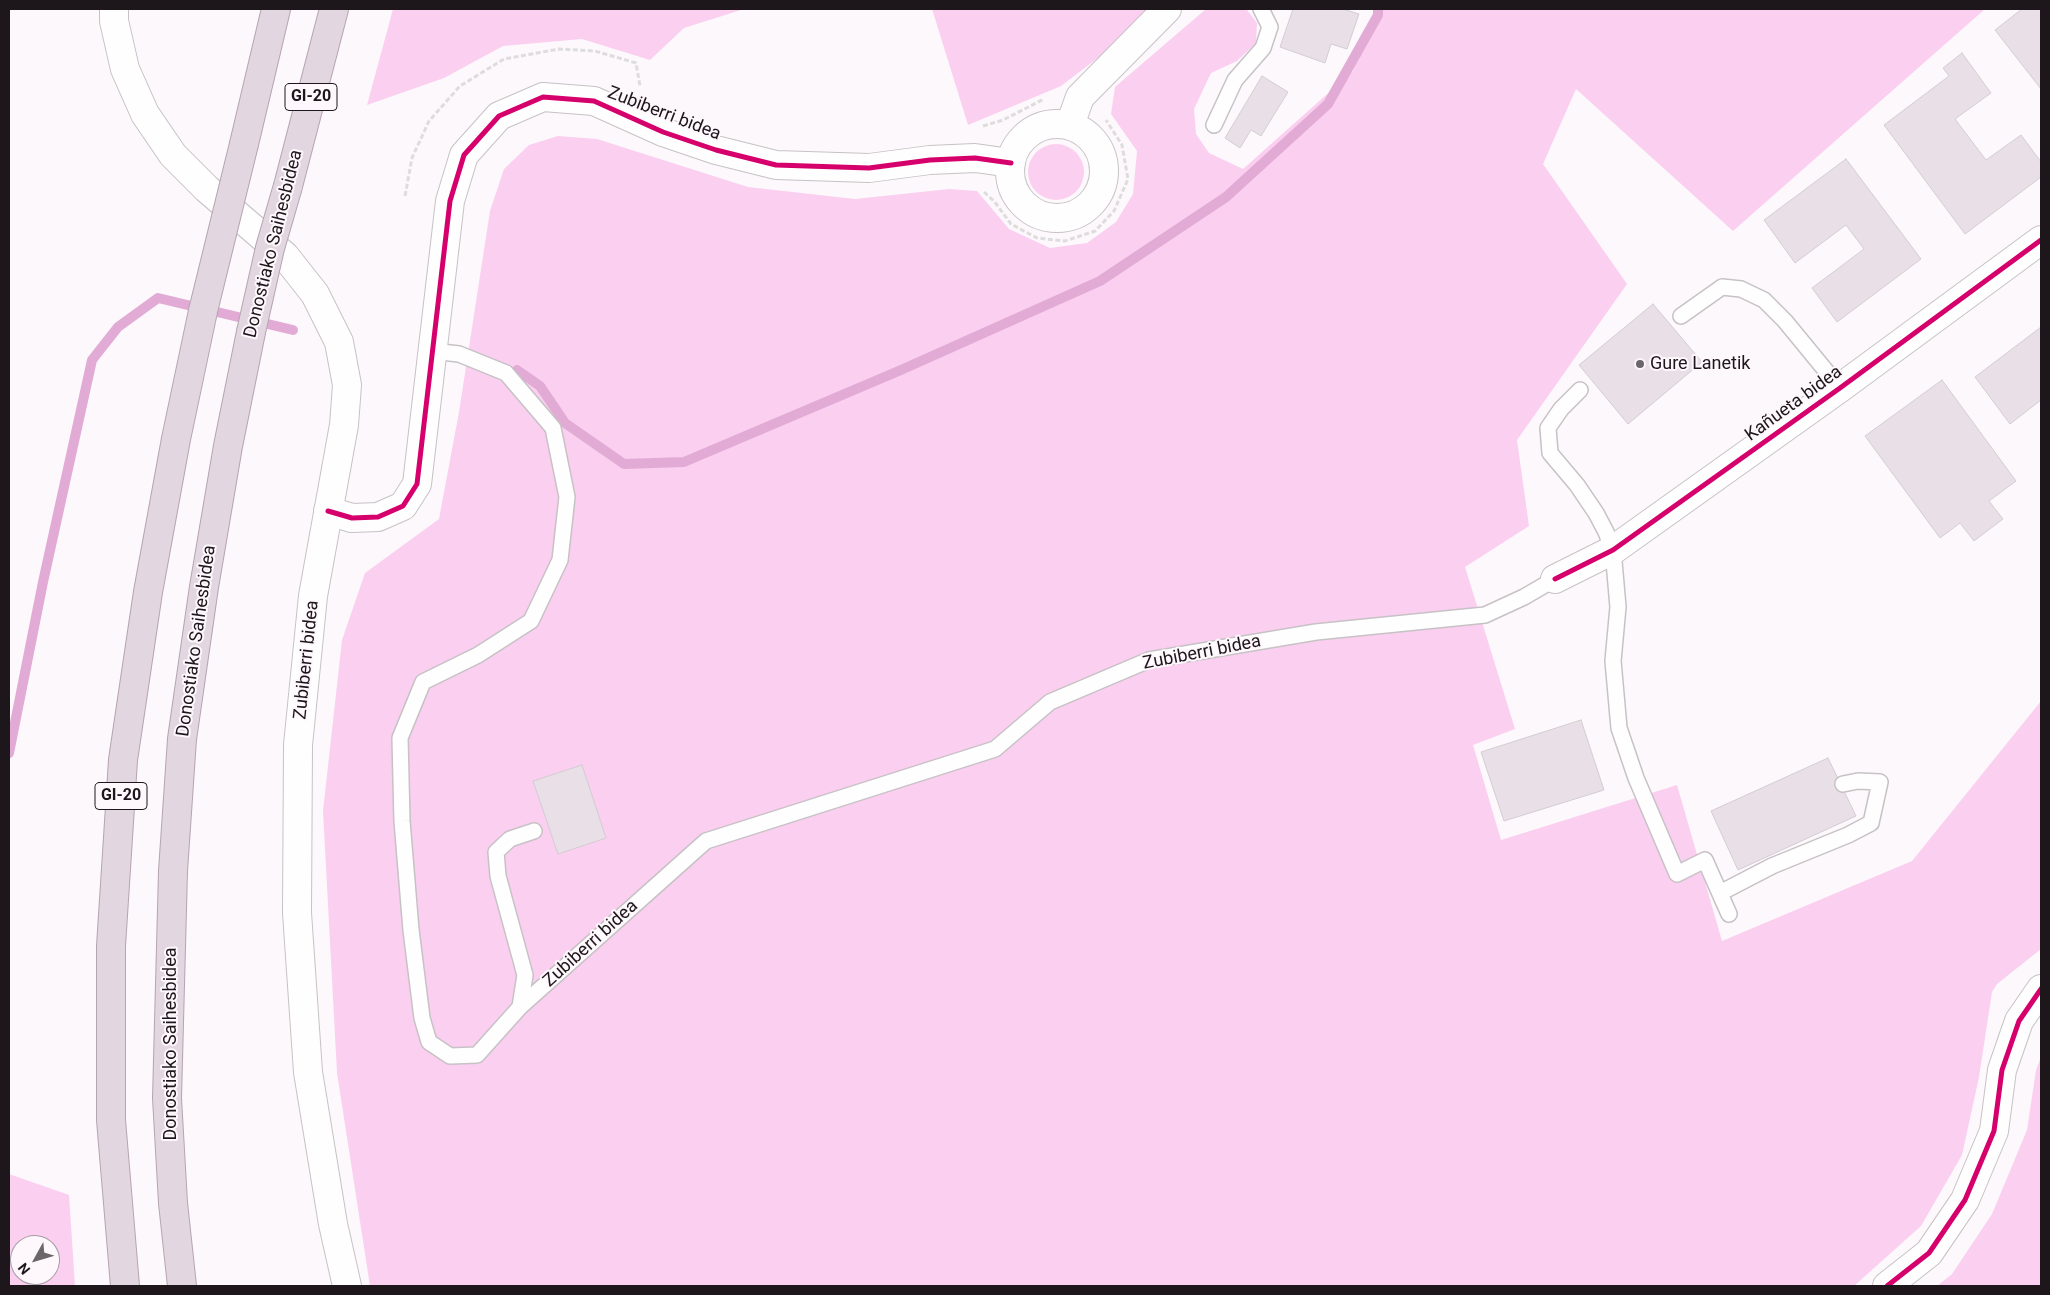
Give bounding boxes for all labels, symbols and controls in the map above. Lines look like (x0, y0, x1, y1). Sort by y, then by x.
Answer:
street label: Zubiberri bidea (604, 82, 724, 146)
road number: GI-20 (285, 84, 337, 110)
street label: Donostiako Saihesbidea (240, 148, 308, 340)
place label: Gure Lanetik (1650, 353, 1750, 375)
marker: Gure Lanetik (1634, 358, 1646, 370)
street label: Kañueta bidea (1741, 362, 1847, 446)
street label: Donostiako Saihesbidea (173, 544, 221, 738)
street label: Zubiberri bidea (290, 599, 324, 721)
street label: Zubiberri bidea (1141, 631, 1263, 675)
road number: GI-20 (95, 782, 147, 809)
street label: Zubiberri bidea (539, 896, 643, 992)
street label: Donostiako Saihesbidea (160, 947, 182, 1141)
north arrow (10, 1235, 60, 1285)
text: N (15, 1260, 33, 1278)

